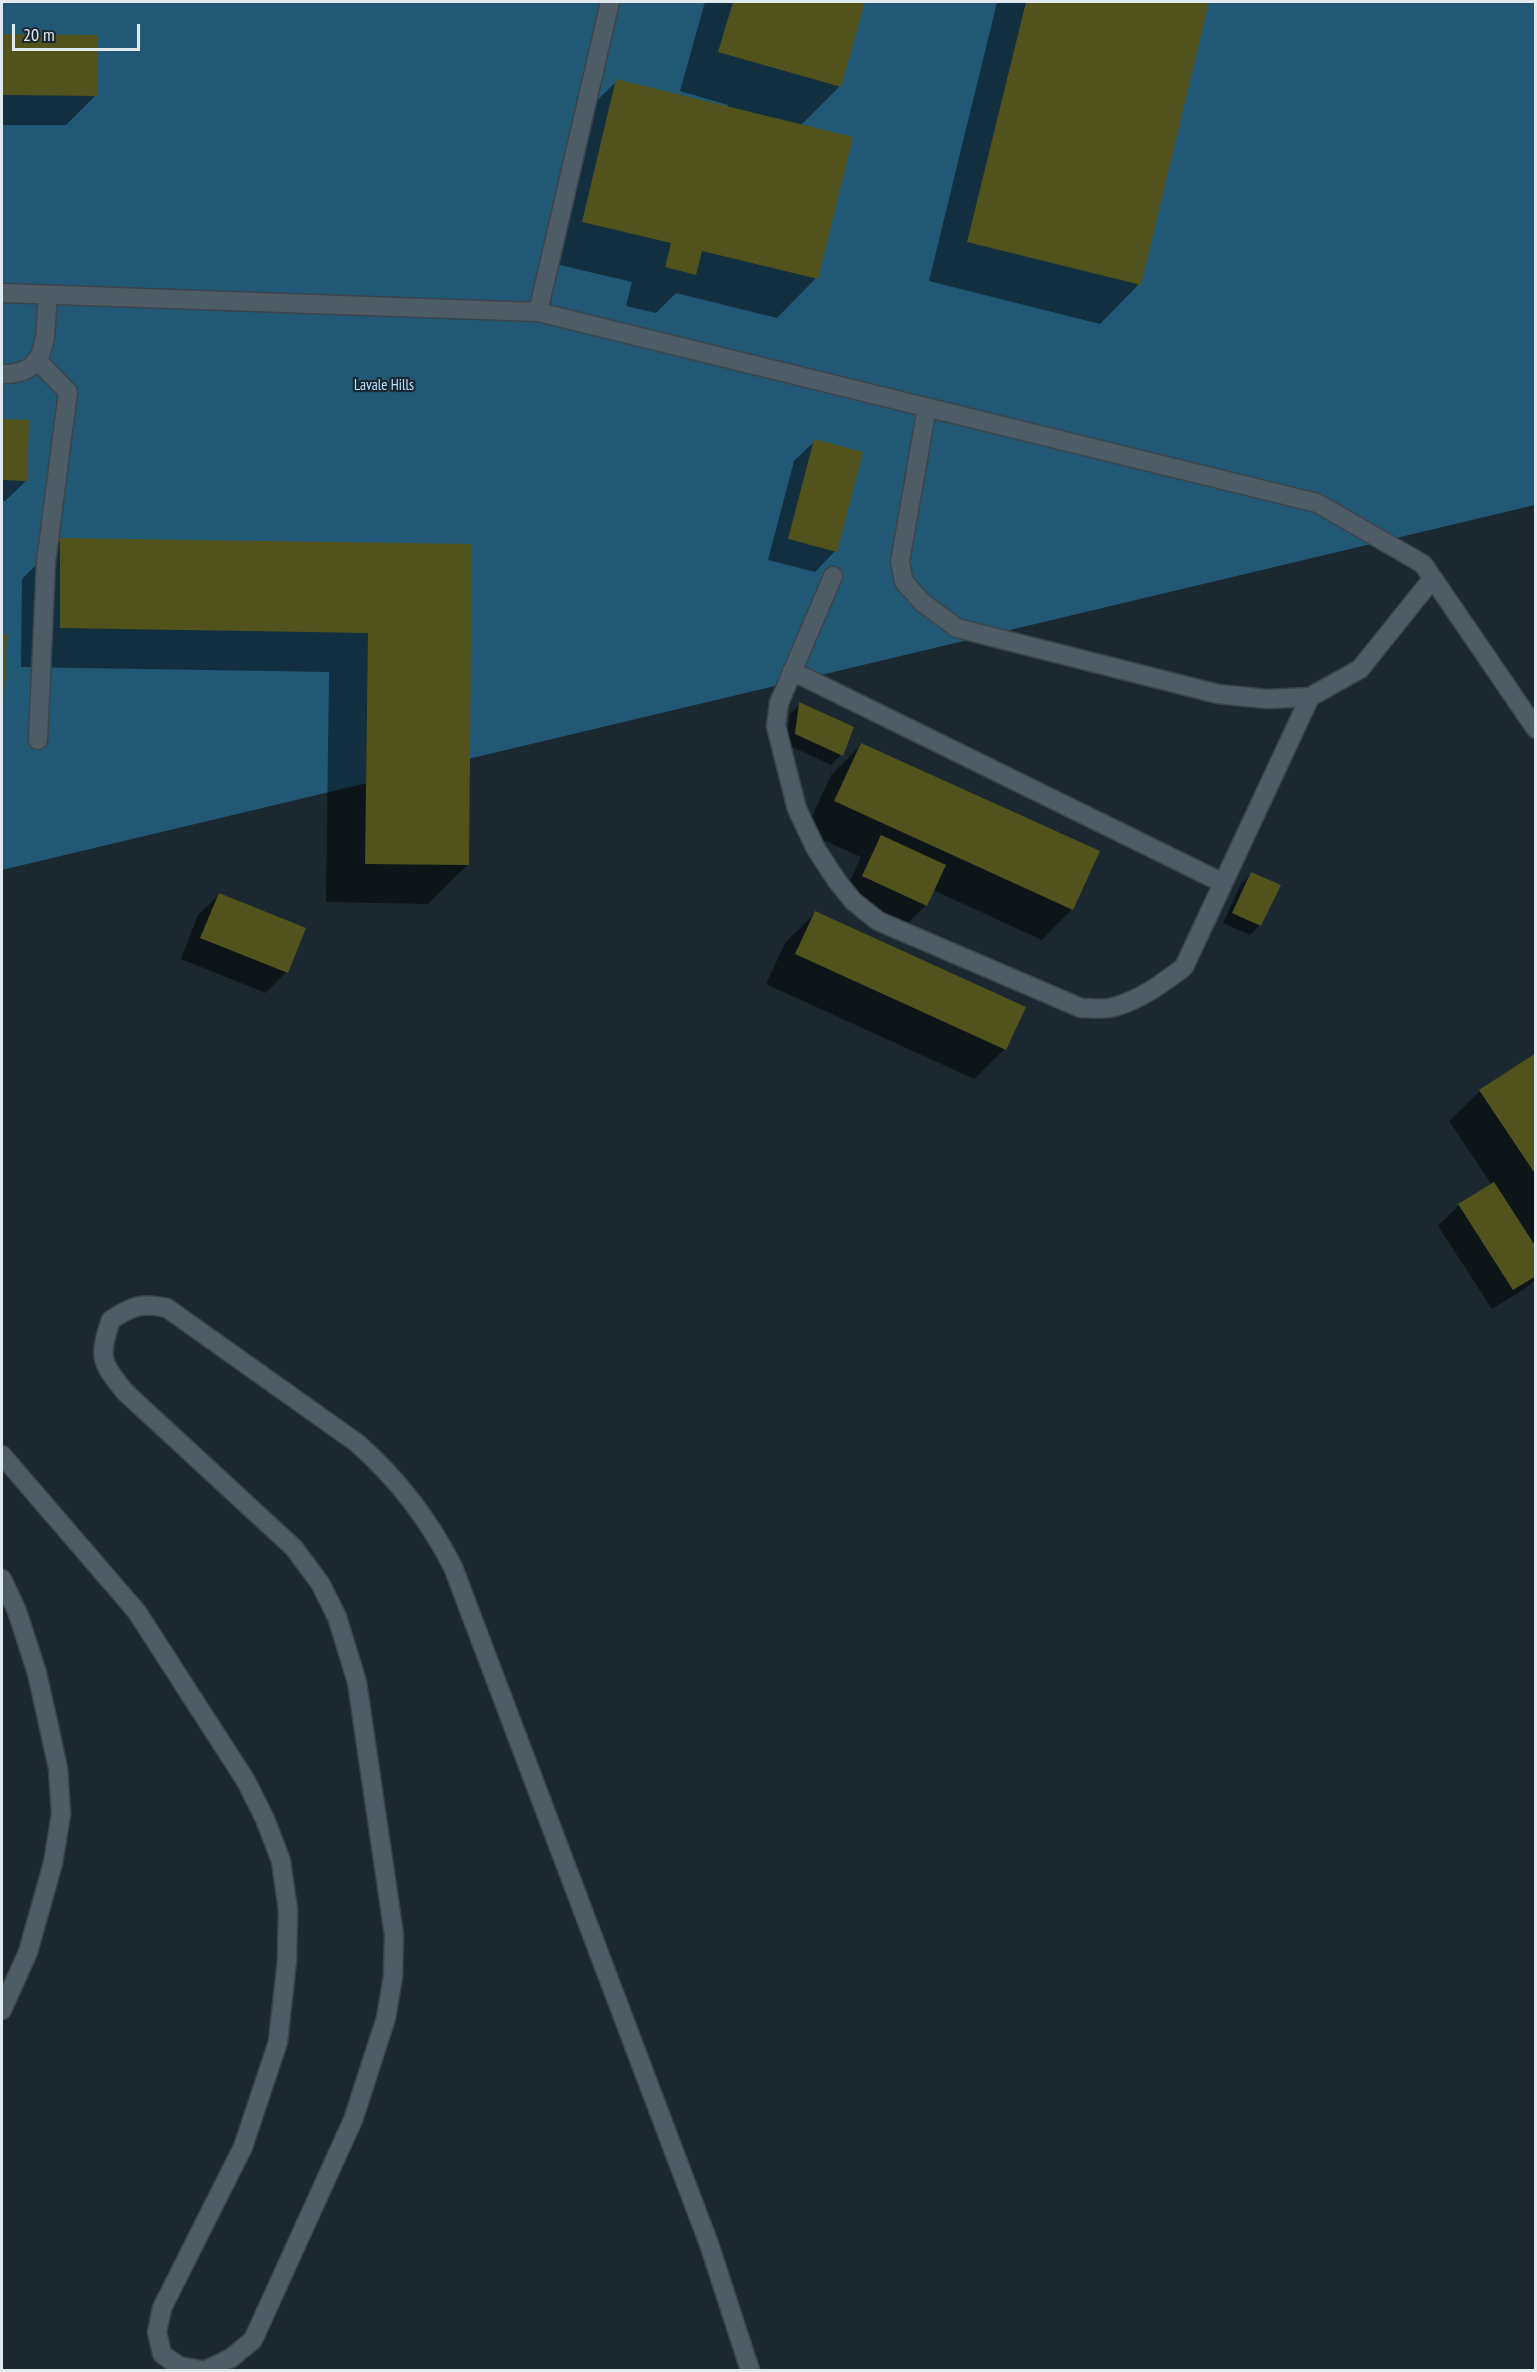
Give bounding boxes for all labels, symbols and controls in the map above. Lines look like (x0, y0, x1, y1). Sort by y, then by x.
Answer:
scale bar (15, 12, 142, 50)
text: 20 m (23, 23, 55, 46)
park label: Lavale Hills (354, 377, 414, 395)

